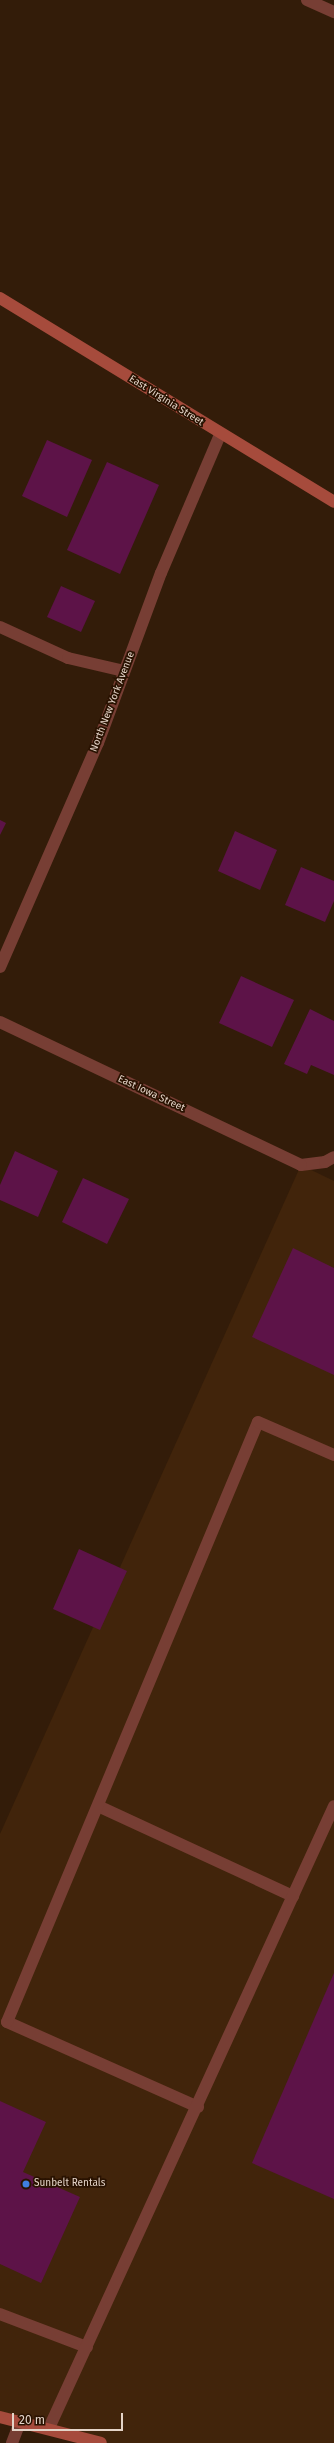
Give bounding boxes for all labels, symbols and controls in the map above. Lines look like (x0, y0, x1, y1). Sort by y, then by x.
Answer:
street label: East Virginia Street (127, 373, 205, 429)
street label: North New York Avenue (88, 650, 138, 754)
street label: East Iowa Street (116, 1073, 186, 1115)
place label: Sunbelt Rentals (34, 2178, 105, 2190)
marker: Sunbelt Rentals (21, 2179, 31, 2189)
scale bar (14, 2405, 125, 2431)
text: 20 m (19, 2413, 45, 2427)

